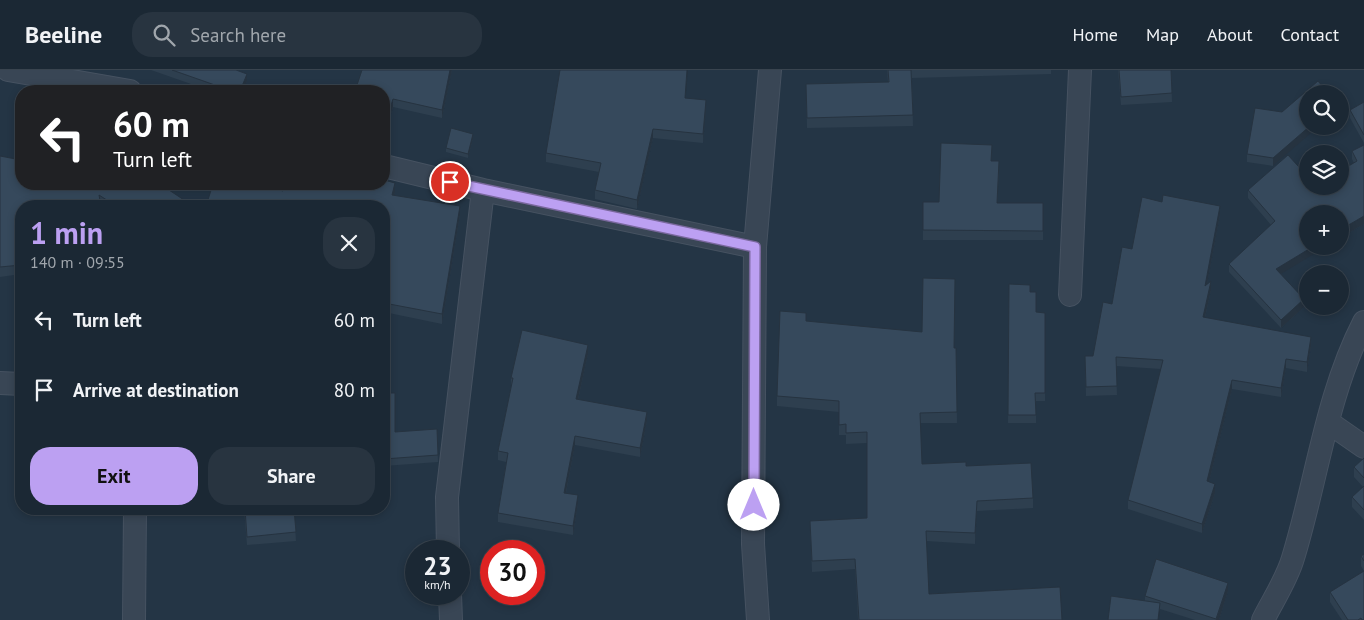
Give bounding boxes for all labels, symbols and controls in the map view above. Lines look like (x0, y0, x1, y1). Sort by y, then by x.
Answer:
search box (132, 12, 482, 57)
text: Beeline (25, 19, 102, 50)
icon: search (150, 21, 178, 49)
text: Search here (190, 23, 286, 47)
text: Home (1072, 23, 1118, 46)
text: Map (1146, 23, 1179, 46)
text: About (1207, 23, 1253, 46)
text: Contact (1281, 23, 1339, 46)
map controls (1299, 85, 1349, 315)
button: search (1299, 85, 1349, 135)
text: 60 m (113, 101, 190, 147)
icon: left (30, 105, 95, 170)
text: Turn left (113, 145, 192, 173)
button: layers (1299, 145, 1349, 195)
pin (429, 161, 471, 203)
icon: arrive (436, 168, 464, 196)
button: + (1299, 205, 1349, 255)
text: 1 min (30, 213, 103, 252)
button: close (323, 217, 375, 269)
text: 140 m · 09:55 (30, 252, 125, 272)
button: − (1299, 265, 1349, 315)
icon: left (30, 306, 58, 334)
text: Turn left (73, 308, 142, 332)
text: 60 m (334, 308, 375, 332)
icon: arrive (30, 376, 58, 404)
text: Arrive at destination (73, 378, 239, 402)
text: 80 m (334, 378, 375, 402)
button: Exit (30, 447, 198, 505)
button: Share (208, 447, 375, 505)
position arrow (727, 478, 779, 530)
speed limit sign: 30 (480, 540, 545, 605)
text: 23 (423, 550, 452, 582)
text: km/h (424, 577, 451, 592)

